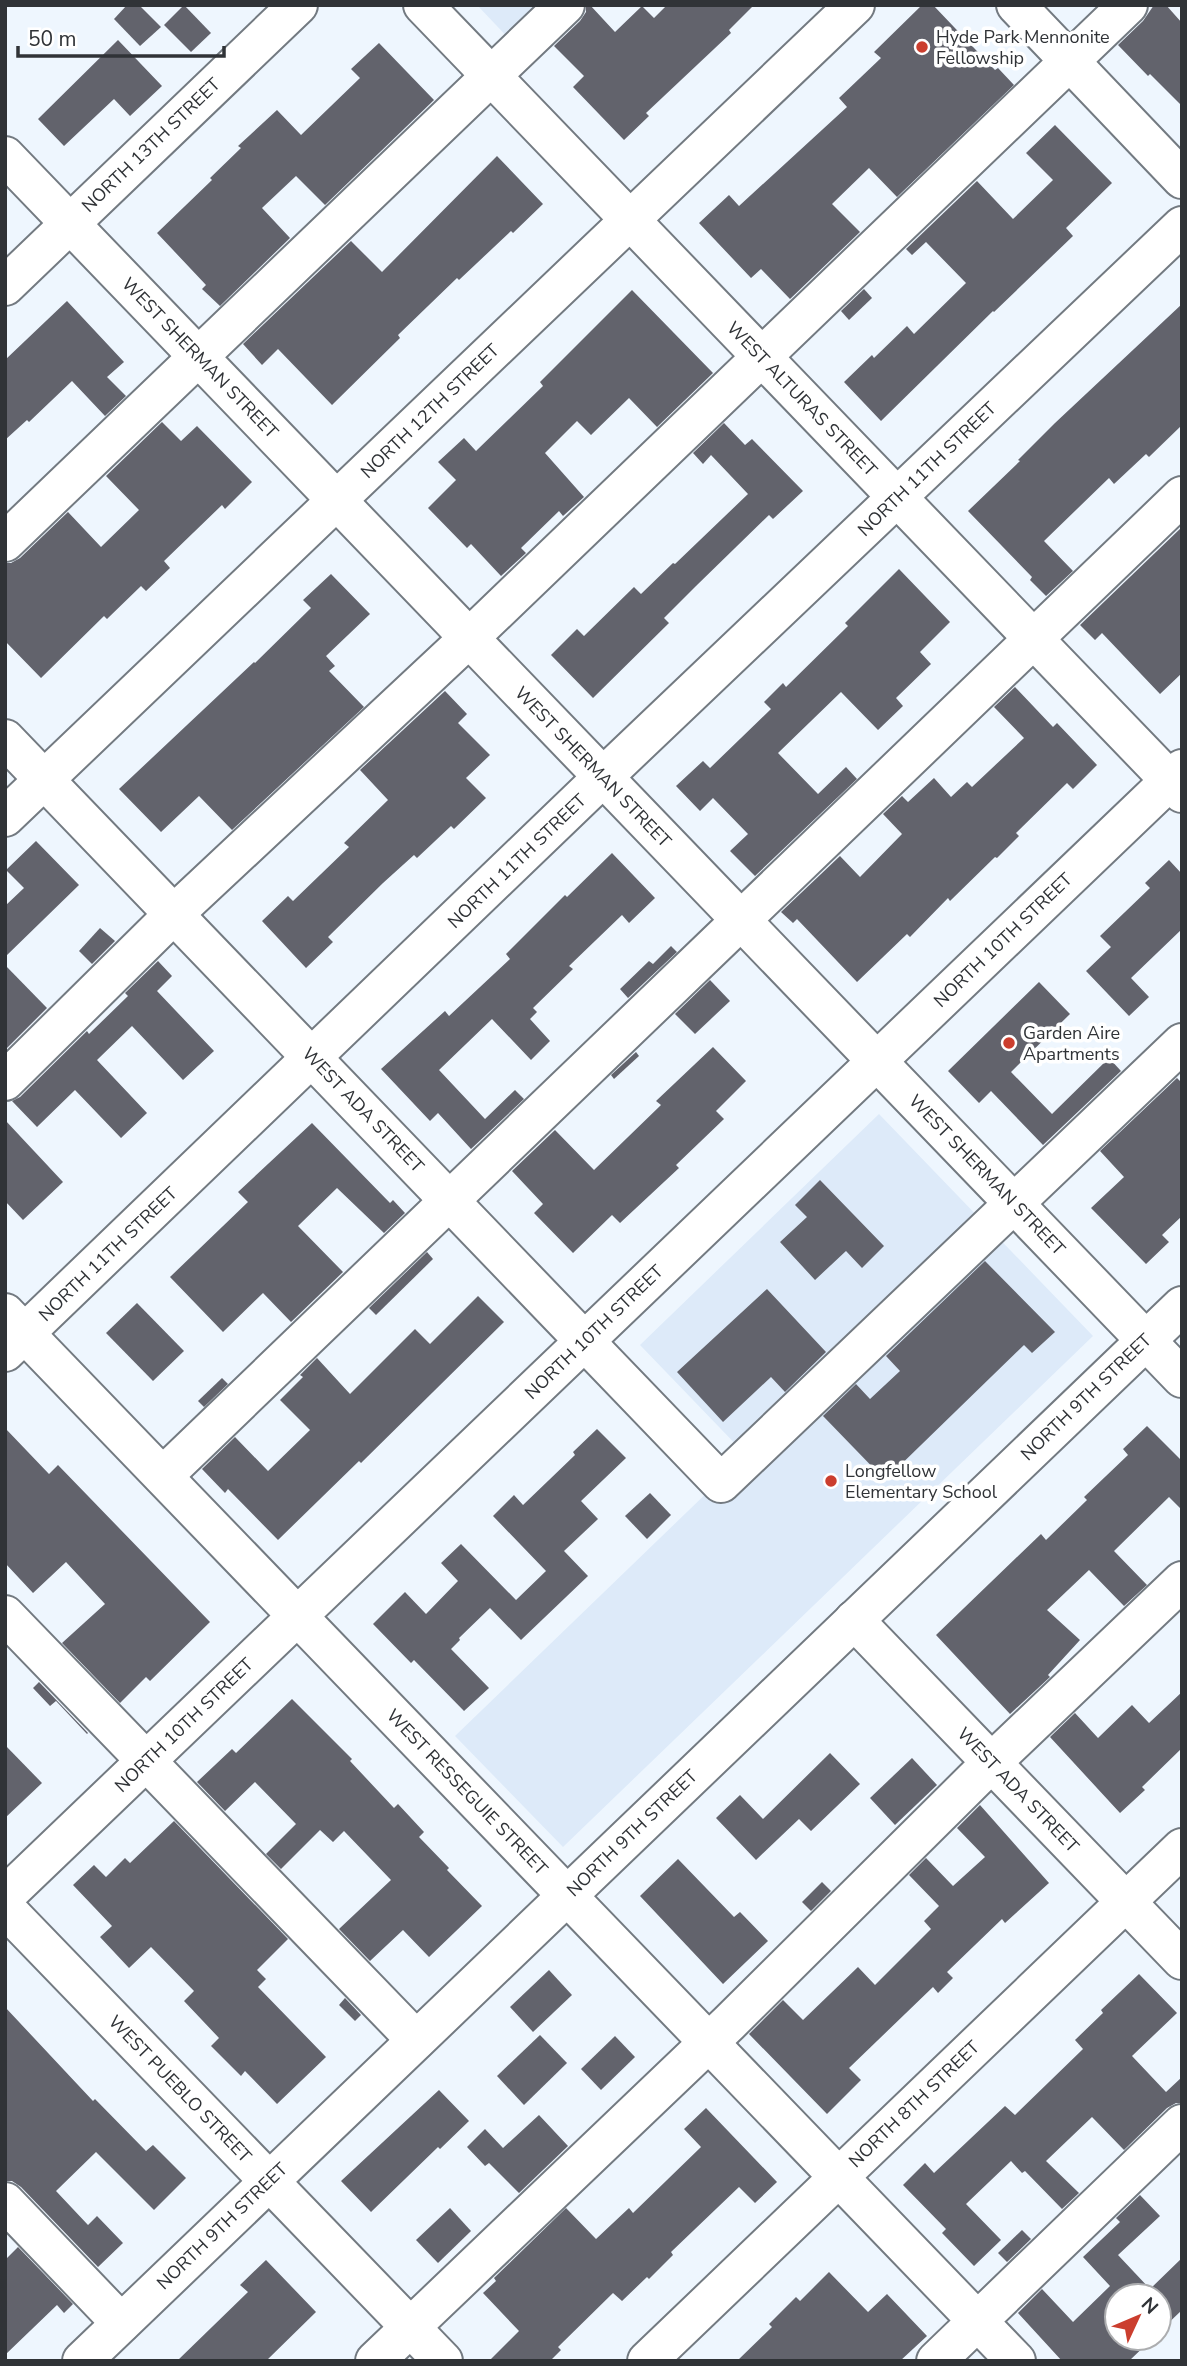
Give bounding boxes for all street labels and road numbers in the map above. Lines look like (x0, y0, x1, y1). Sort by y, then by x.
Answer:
street label: NORTH 13TH STREET (76, 72, 226, 218)
street label: WEST SHERMAN STREET (117, 272, 284, 444)
street label: WEST ALTURAS STREET (722, 316, 883, 482)
street label: NORTH 12TH STREET (355, 338, 505, 484)
street label: NORTH 11TH STREET (852, 396, 1002, 542)
street label: WEST SHERMAN STREET (510, 681, 677, 853)
street label: NORTH 11TH STREET (442, 788, 592, 934)
street label: NORTH 10TH STREET (928, 867, 1078, 1013)
street label: WEST ADA STREET (297, 1042, 429, 1178)
street label: WEST SHERMAN STREET (904, 1089, 1071, 1261)
street label: NORTH 11TH STREET (33, 1181, 183, 1327)
street label: NORTH 10TH STREET (519, 1259, 669, 1405)
street label: NORTH 9TH STREET (1015, 1328, 1157, 1466)
street label: NORTH 10TH STREET (109, 1652, 259, 1798)
street label: WEST RESSEGUIE STREET (381, 1704, 553, 1880)
street label: WEST ADA STREET (952, 1722, 1084, 1858)
street label: NORTH 9TH STREET (561, 1764, 703, 1902)
street label: WEST PUEBLO STREET (103, 2010, 257, 2168)
street label: NORTH 8TH STREET (843, 2035, 985, 2173)
street label: NORTH 9TH STREET (151, 2157, 293, 2295)

